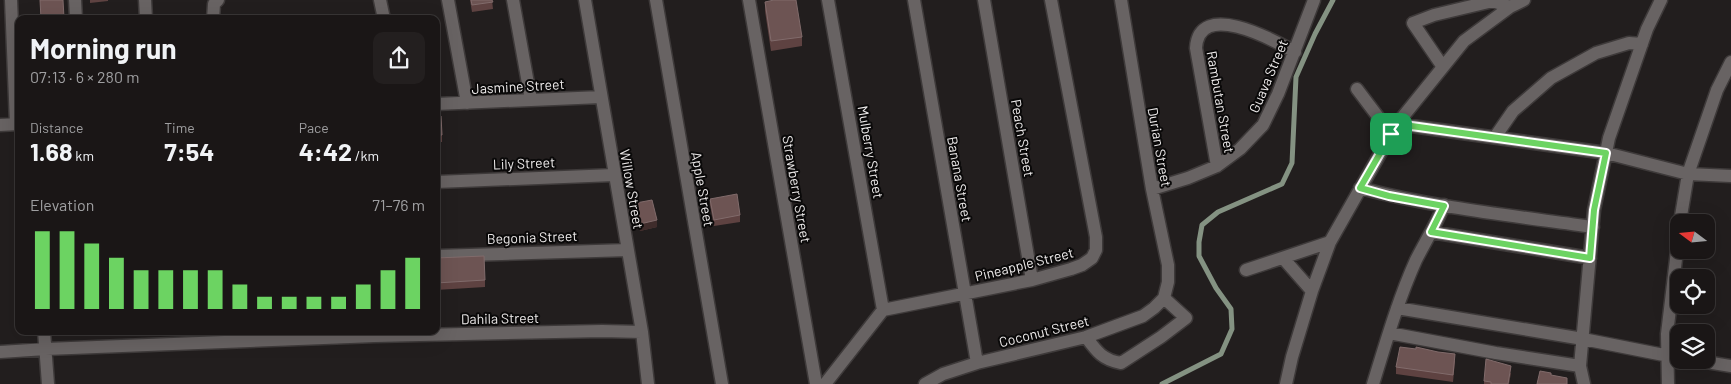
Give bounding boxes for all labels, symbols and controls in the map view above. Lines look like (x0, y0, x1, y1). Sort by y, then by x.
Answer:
text: Morning run (30, 31, 177, 65)
button: share (373, 32, 425, 84)
street label: Guava Street (1245, 37, 1291, 115)
street label: Rambutan Street (1204, 50, 1238, 154)
text: 07:13 · 6 × 280 m (30, 67, 139, 86)
street label: Jasmine Street (471, 75, 565, 97)
street label: Peach Street (1008, 98, 1038, 178)
street label: Mulberry Street (854, 104, 888, 200)
street label: Durian Street (1145, 106, 1175, 188)
pin (1370, 113, 1412, 155)
text: Distance (30, 119, 83, 136)
text: Time (164, 119, 195, 136)
text: Pace (299, 119, 329, 136)
icon: arrive (1377, 120, 1405, 148)
street label: Strawberry Street (779, 134, 815, 244)
street label: Banana Street (944, 135, 976, 223)
text: 1.68 (30, 136, 73, 166)
text: 7:54 (164, 136, 214, 166)
text: 4:42 (299, 136, 352, 166)
text: km (73, 147, 94, 164)
text: /km (352, 147, 379, 164)
street label: Willow Street (617, 148, 647, 230)
street label: Apple Street (688, 150, 718, 228)
street label: Lily Street (493, 153, 555, 173)
text: Elevation (30, 195, 94, 214)
text: 71–76 m (372, 195, 425, 214)
north arrow (1670, 214, 1715, 259)
map controls (1670, 214, 1715, 369)
street label: Begonia Street (486, 227, 578, 247)
street label: Pineapple Street (973, 244, 1075, 284)
button: locate (1670, 269, 1715, 314)
street label: Dahila Street (461, 309, 539, 327)
street label: Coconut Street (997, 312, 1091, 350)
button: layers (1670, 324, 1715, 369)

